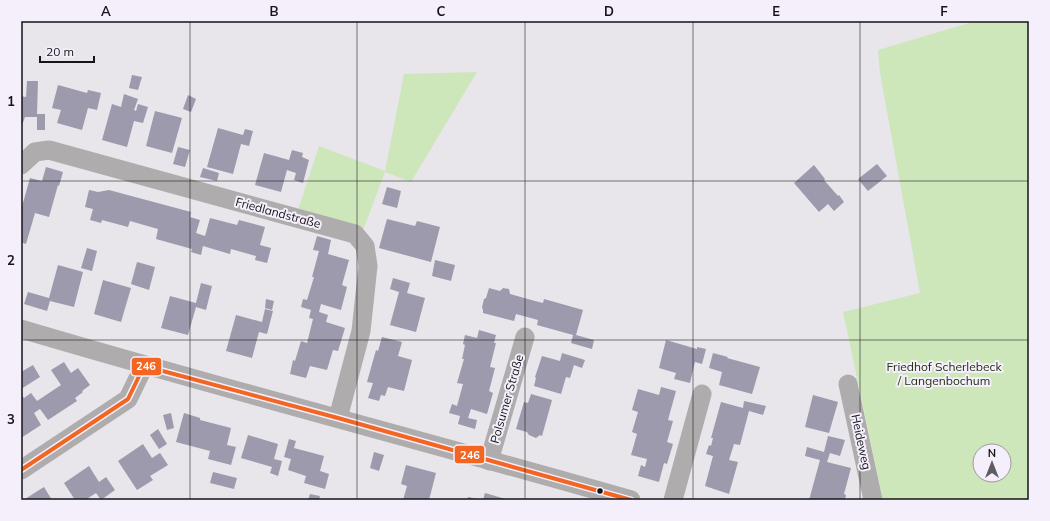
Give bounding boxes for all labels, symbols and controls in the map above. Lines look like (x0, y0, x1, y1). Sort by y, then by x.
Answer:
text: A (101, 3, 111, 19)
text: B (270, 3, 279, 19)
text: C (437, 3, 446, 19)
text: D (604, 3, 614, 19)
text: E (772, 3, 780, 19)
text: F (940, 3, 948, 19)
scale bar (40, 38, 94, 64)
text: 20 m (46, 44, 74, 59)
text: 1 (7, 93, 15, 109)
street label: Friedlandstraße (234, 194, 322, 231)
text: 2 (7, 252, 15, 268)
street label: Polsumer Straße (487, 353, 526, 445)
line badge: 246 (131, 357, 162, 376)
text: 246 (136, 359, 156, 373)
park label: Friedhof Scherlebeck / Langenbochum (886, 359, 1002, 388)
text: 3 (7, 411, 15, 427)
street label: Heideweg (848, 413, 875, 471)
north arrow (972, 443, 1012, 483)
line badge: 246 (454, 445, 485, 464)
text: N (988, 446, 996, 460)
text: 246 (460, 448, 480, 462)
unlabelled marker (595, 486, 605, 496)

